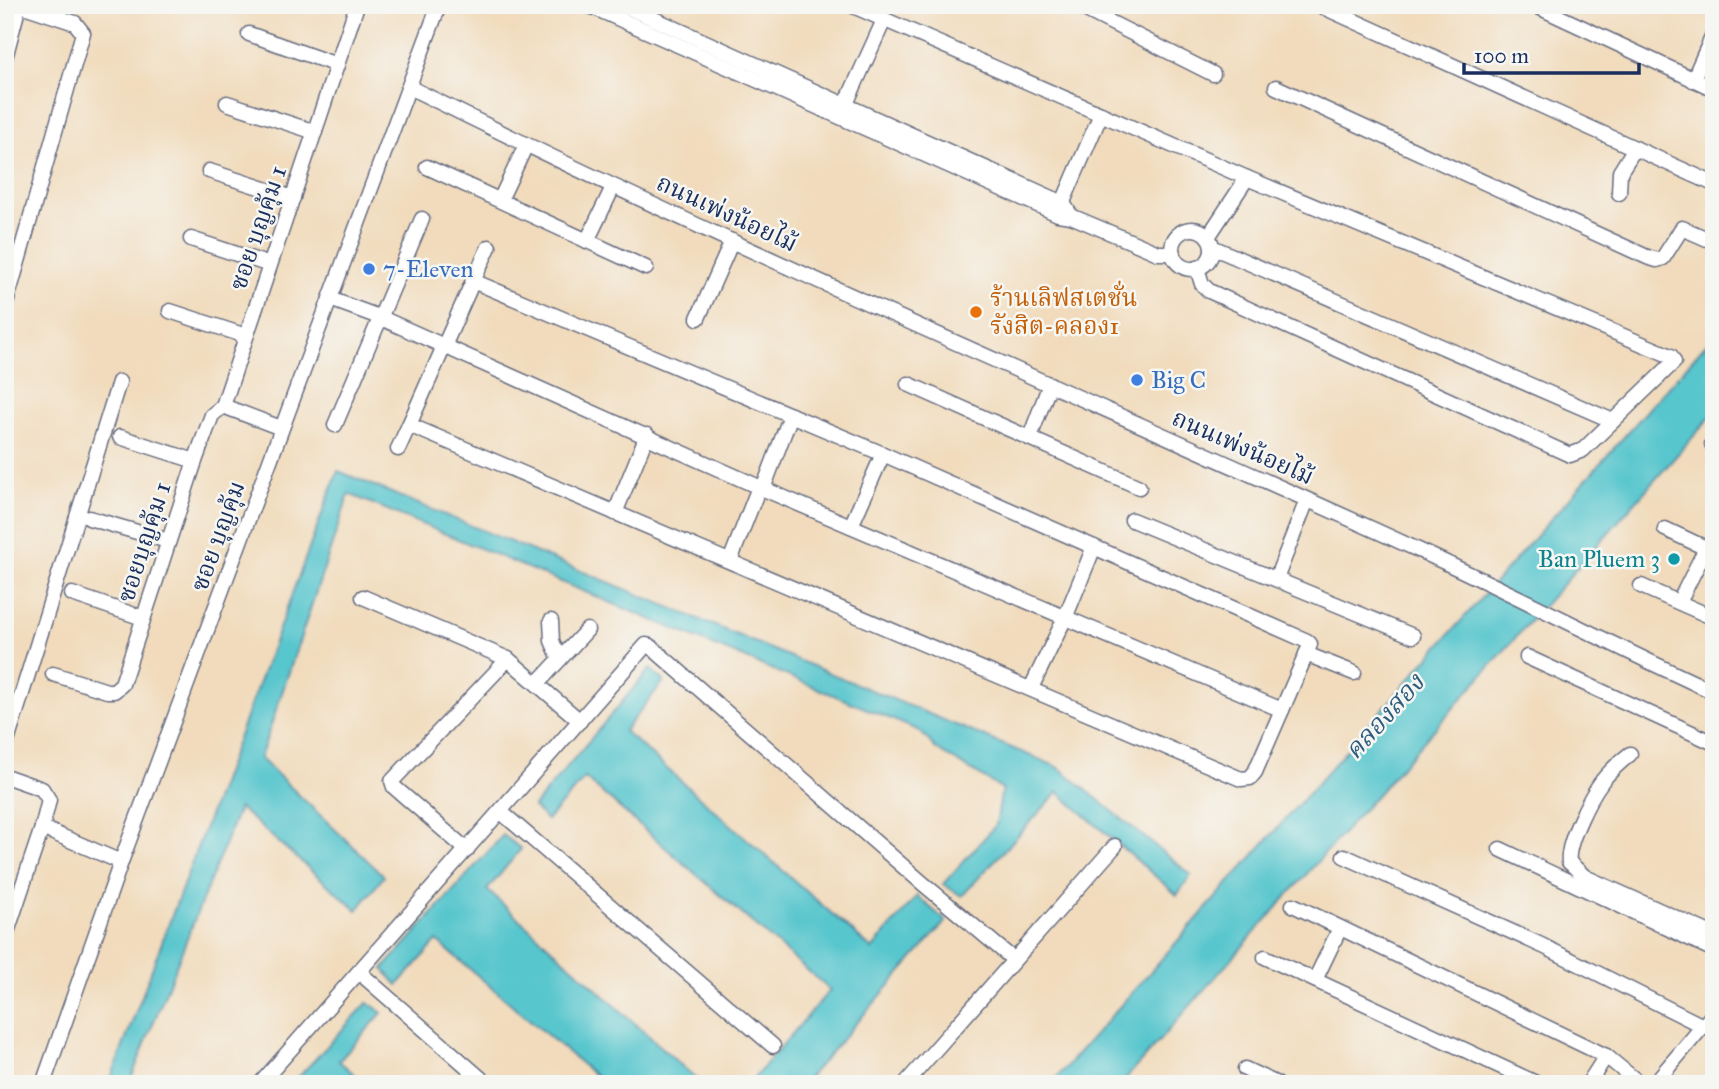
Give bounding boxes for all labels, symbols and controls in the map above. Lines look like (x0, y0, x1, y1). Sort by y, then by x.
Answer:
scale bar (1464, 32, 1638, 76)
text: 100 m (1474, 43, 1529, 69)
street label: ซอย บุญคุ้ม 1 (223, 162, 293, 294)
street label: ถนนเพ่งน้อยไม้ (652, 165, 803, 259)
place label: 7-Eleven (383, 254, 473, 284)
marker: 7-Eleven (361, 261, 377, 277)
place label: ร้านเลิฟสเตชั่น รังสิต-คลอง1 (990, 280, 1137, 341)
marker: ร้านเลิฟสเตชั่น รังสิต-คลอง1 (968, 304, 984, 320)
place label: Big C (1151, 365, 1206, 395)
marker: Big C (1129, 372, 1145, 388)
street label: ถนนเพ่งน้อยไม้ (1168, 400, 1320, 492)
street label: ซอย บุญคุ้ม (184, 477, 252, 595)
street label: ซอยบุญคุ้ม 1 (111, 478, 177, 606)
place label: Ban Pluem 3 (1538, 544, 1660, 574)
marker: Ban Pluem 3 (1666, 551, 1682, 567)
water label: คลองสอง (1337, 666, 1431, 765)

